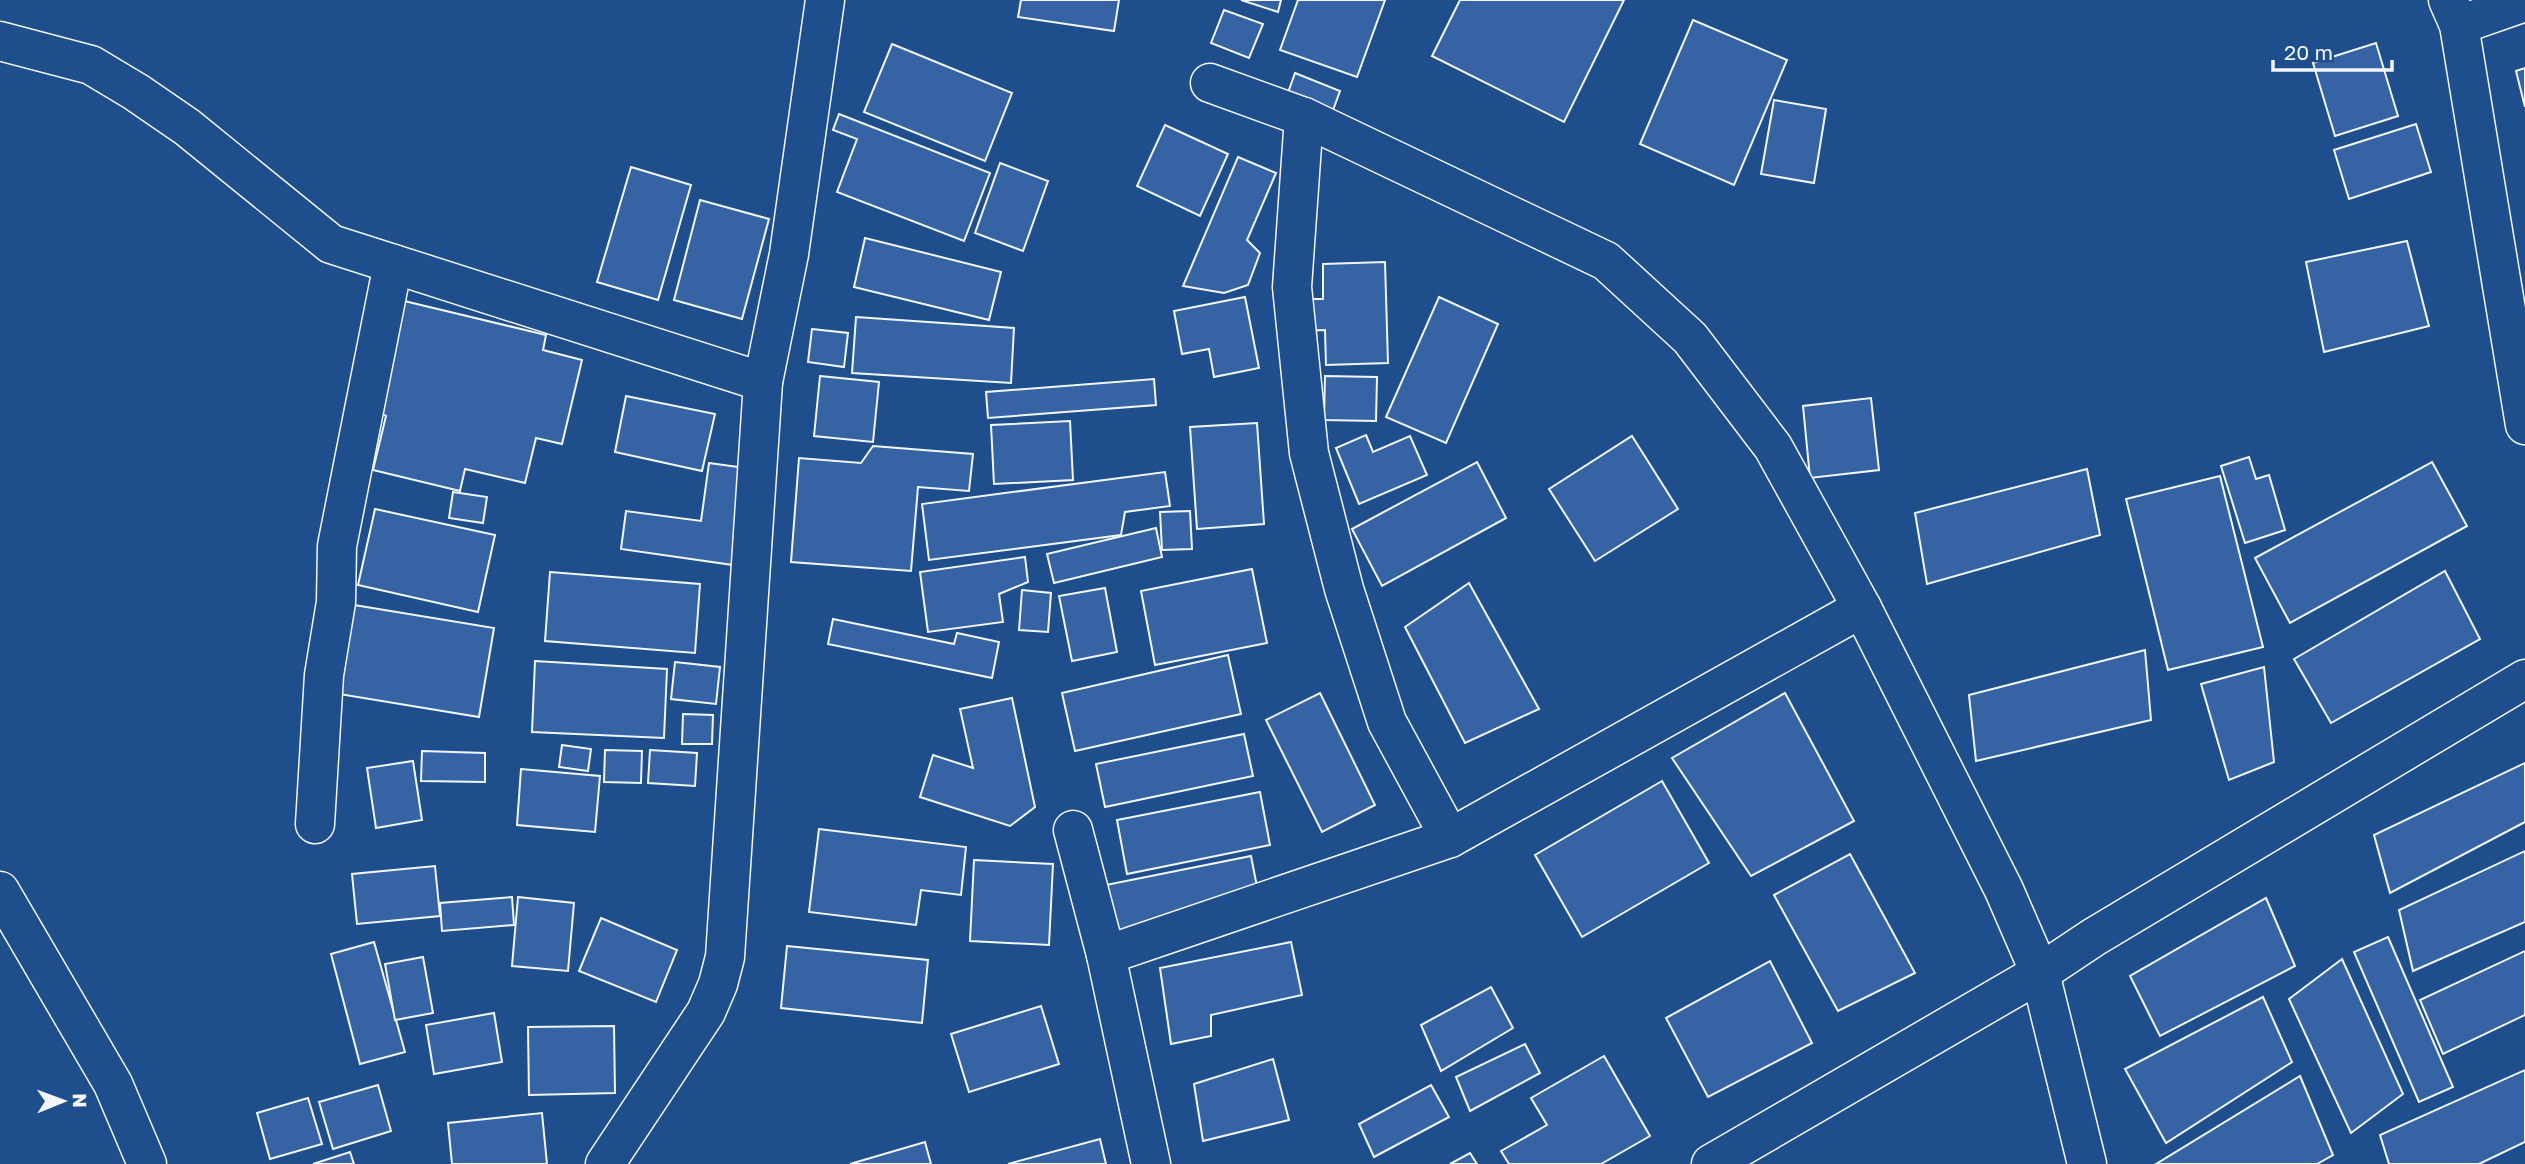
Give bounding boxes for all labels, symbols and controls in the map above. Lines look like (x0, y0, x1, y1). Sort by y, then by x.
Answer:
scale bar (2273, 28, 2392, 72)
text: 20 m (2284, 39, 2333, 65)
north arrow (28, 1066, 98, 1136)
text: N (69, 1093, 92, 1108)

